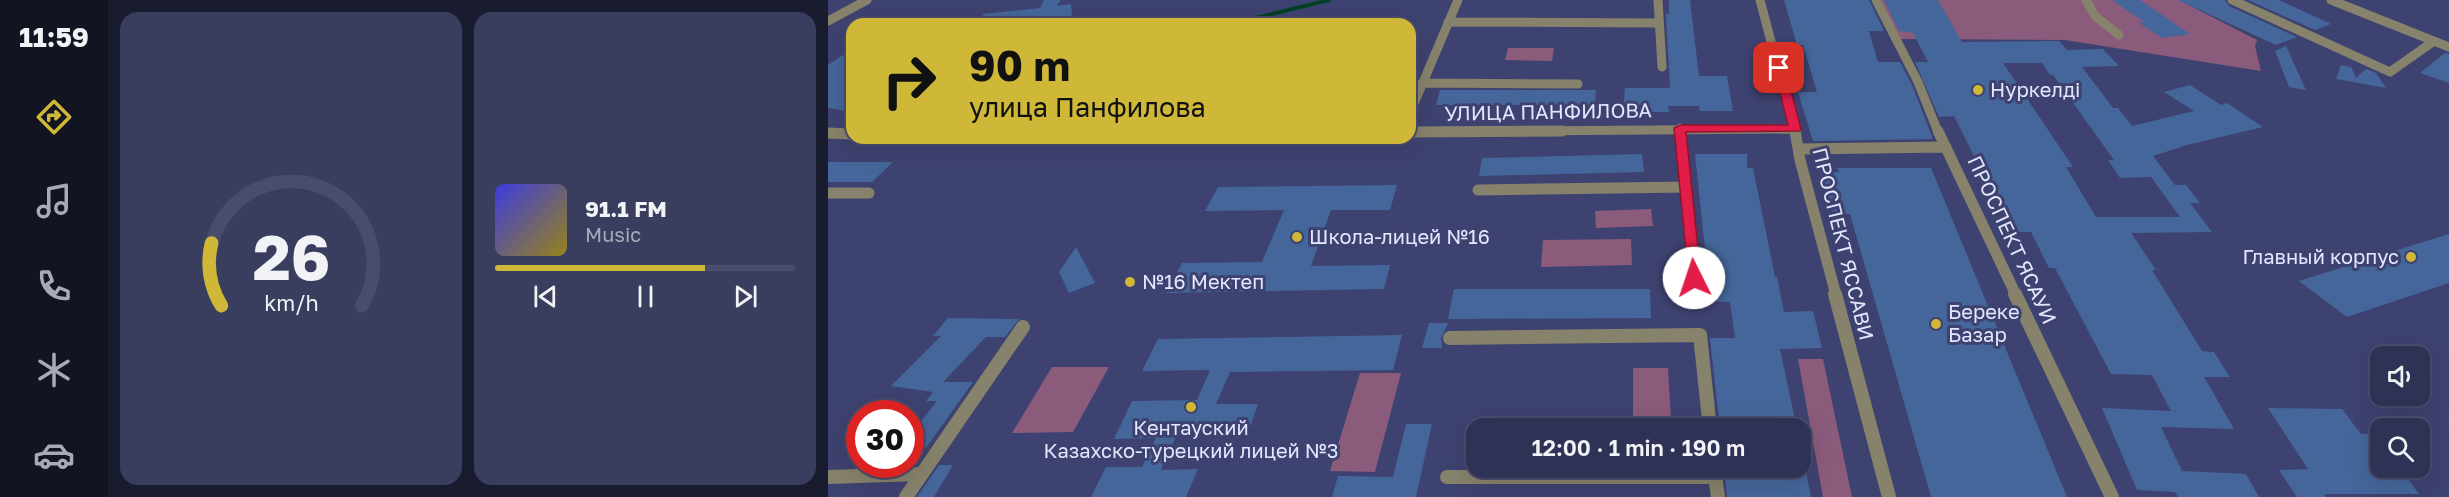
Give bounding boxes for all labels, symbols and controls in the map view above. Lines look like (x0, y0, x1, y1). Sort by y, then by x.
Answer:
text: 11:59 (19, 21, 89, 53)
text: 90 m (969, 40, 1070, 90)
icon: right (870, 42, 948, 120)
pin (1753, 42, 1804, 93)
icon: arrive (1762, 51, 1795, 84)
place label: Нуркелді (1990, 77, 2080, 101)
marker: Нуркелді (1971, 83, 1985, 97)
text: улица Панфилова (969, 91, 1206, 123)
icon: directions (33, 96, 75, 138)
street label: УЛИЦА ПАНФИЛОВА (1444, 97, 1652, 125)
street label: ПРОСПЕКТ ЯССАВИ (1808, 145, 1880, 343)
street label: ПРОСПЕКТ ЯСАУИ (1963, 152, 2062, 327)
icon: music (33, 180, 75, 222)
text: 91.1 FM (585, 195, 667, 222)
text: 26 (252, 219, 330, 294)
text: Music (585, 222, 641, 246)
place label: Школа-лицей №16 (1309, 224, 1490, 248)
marker: Школа-лицей №16 (1290, 230, 1304, 244)
place label: Главный корпус (2243, 244, 2399, 268)
position arrow (1662, 246, 1726, 310)
marker: Главный корпус (2404, 250, 2418, 264)
icon: phone (33, 265, 75, 307)
place label: №16 Мектеп (1142, 269, 1264, 293)
marker: №16 Мектеп (1123, 275, 1137, 289)
icon: previous (529, 280, 562, 313)
icon: pause (629, 280, 662, 313)
icon: next (729, 280, 762, 313)
text: km/h (264, 290, 318, 316)
place label: Береке Базар (1948, 299, 2020, 346)
marker: Береке Базар (1929, 317, 1943, 331)
map controls (2370, 346, 2430, 478)
button: sound (2370, 346, 2430, 406)
icon: climate (33, 349, 75, 391)
speed limit sign: 30 (846, 400, 924, 478)
marker: Кентауский Казахско-турецкий лицей №3 (1184, 400, 1198, 414)
place label: Кентауский Казахско-турецкий лицей №3 (1044, 415, 1338, 462)
button: search (2370, 418, 2430, 478)
icon: car (33, 434, 75, 476)
text: 12:00 · 1 min · 190 m (1532, 434, 1745, 461)

